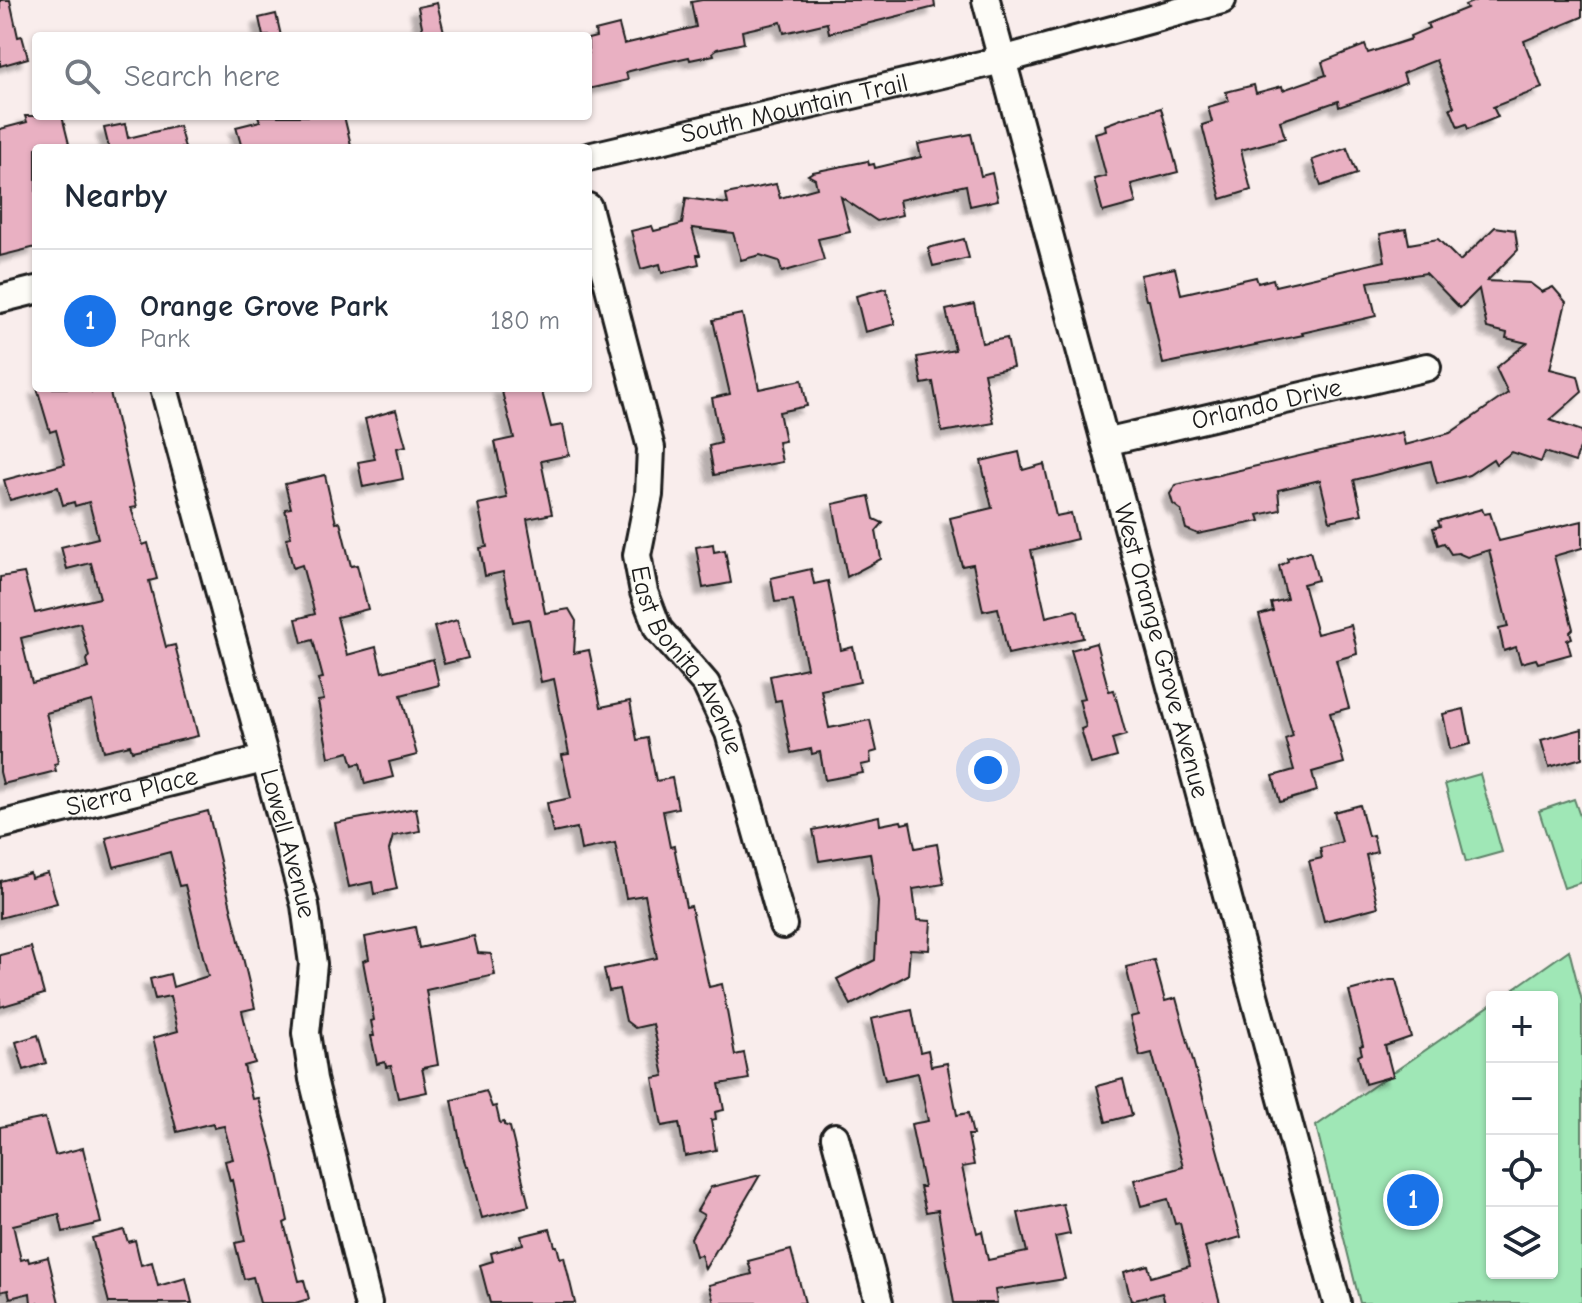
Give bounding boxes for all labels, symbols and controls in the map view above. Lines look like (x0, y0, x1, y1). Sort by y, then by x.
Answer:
search box (32, 32, 592, 120)
icon: search (60, 54, 104, 98)
text: Search here (124, 59, 280, 94)
street label: South Mountain Trail (678, 68, 911, 150)
text: Nearby (64, 176, 167, 216)
text: Orange Grove Park (140, 289, 388, 324)
text: 1 (85, 306, 95, 336)
text: 180 m (490, 306, 560, 336)
text: Park (140, 324, 190, 354)
street label: Orlando Drive (1189, 372, 1344, 436)
street label: West Orange Grove Avenue (1107, 500, 1215, 801)
street label: East Bonita Avenue (624, 564, 749, 758)
your location (968, 750, 1008, 790)
street label: Sierra Place (63, 761, 201, 823)
street label: Lowell Avenue (254, 765, 322, 920)
map controls (1486, 991, 1558, 1279)
button: + (1486, 991, 1558, 1063)
button: − (1486, 1063, 1558, 1135)
button: locate (1486, 1135, 1558, 1207)
pin: 1 (1387, 1170, 1439, 1230)
button: layers (1486, 1207, 1558, 1279)

